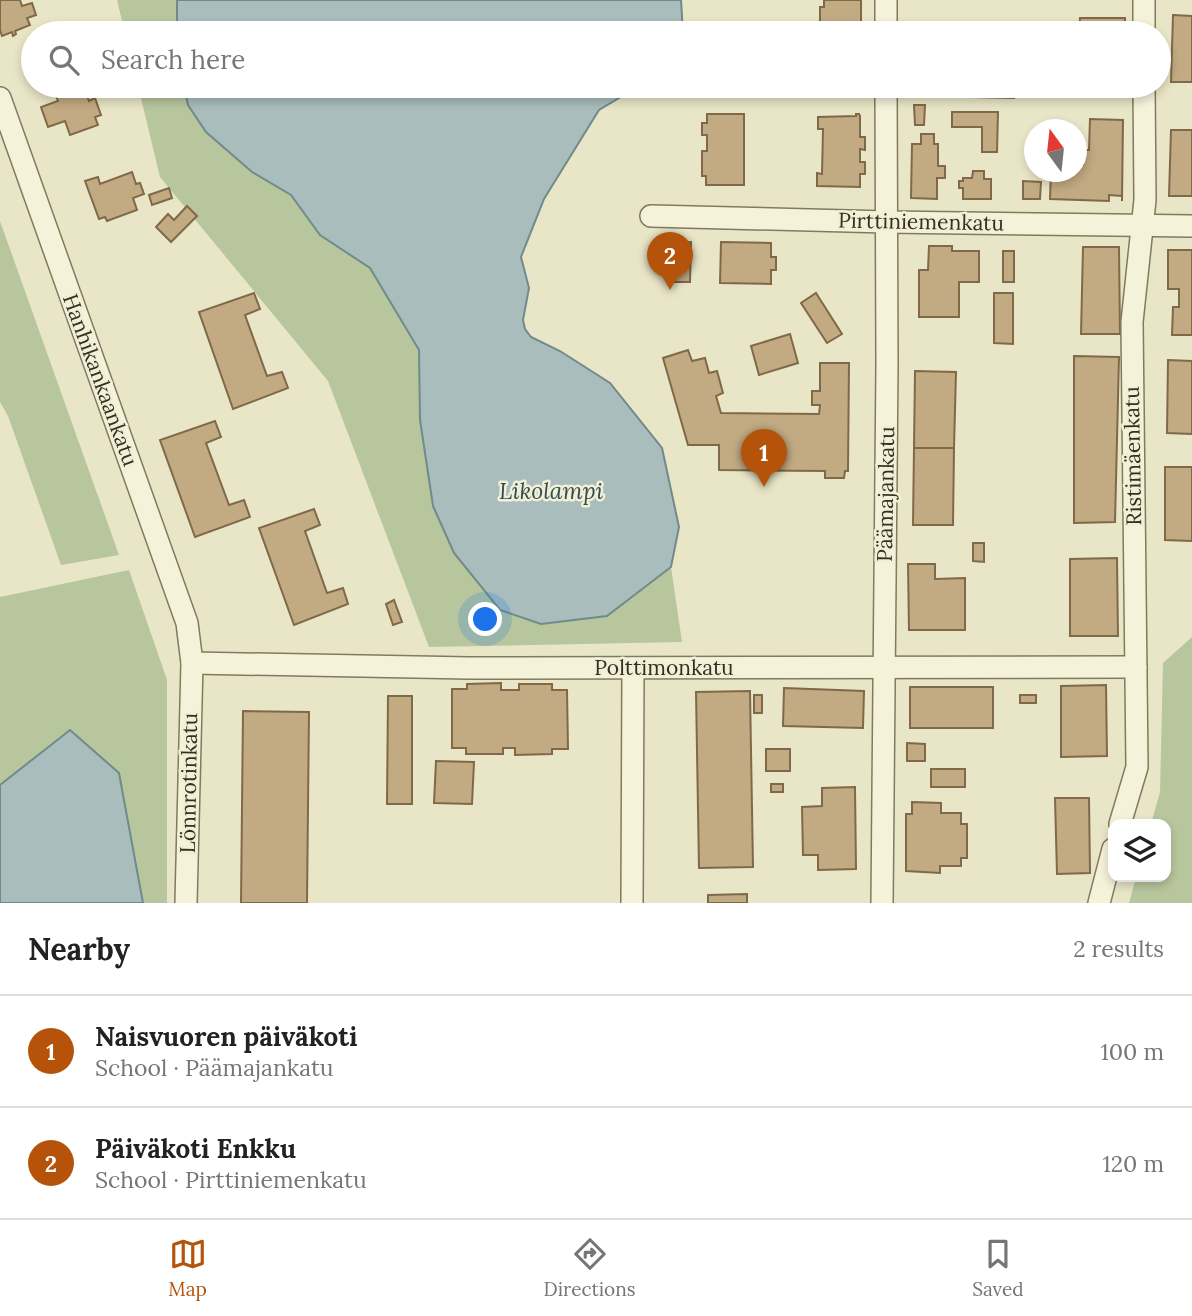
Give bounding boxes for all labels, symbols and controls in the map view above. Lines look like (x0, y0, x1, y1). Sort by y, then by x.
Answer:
search box (21, 21, 1171, 98)
icon: search (45, 41, 83, 79)
text: Search here (101, 43, 245, 76)
north arrow (1024, 119, 1087, 182)
street label: Pirttiniemenkatu (838, 207, 1004, 236)
pin: 2 (647, 232, 693, 290)
street label: Hanhikankaankatu (57, 290, 144, 470)
street label: Ristimäenkatu (1118, 386, 1147, 526)
street label: Päämajankatu (871, 426, 900, 562)
pin: 1 (741, 429, 787, 487)
water label: Likolampi (499, 476, 604, 505)
your location (468, 602, 502, 636)
street label: Polttimonkatu (594, 654, 734, 681)
street label: Lönnrotinkatu (174, 712, 203, 853)
map controls (1108, 819, 1171, 882)
button: layers (1108, 819, 1171, 882)
text: Nearby (28, 930, 130, 968)
text: 2 results (1073, 934, 1164, 963)
text: Naisvuoren päiväkoti (95, 1020, 357, 1053)
text: 1 (46, 1037, 56, 1066)
text: 100 m (1100, 1037, 1164, 1066)
text: School · Päämajankatu (95, 1053, 334, 1082)
text: Päiväkoti Enkku (95, 1132, 296, 1165)
text: 2 (45, 1149, 57, 1178)
text: 120 m (1102, 1149, 1164, 1178)
text: School · Pirttiniemenkatu (95, 1165, 367, 1194)
tab: Map (168, 1235, 207, 1301)
tab: Directions (544, 1235, 636, 1301)
tab: Saved (972, 1235, 1024, 1301)

